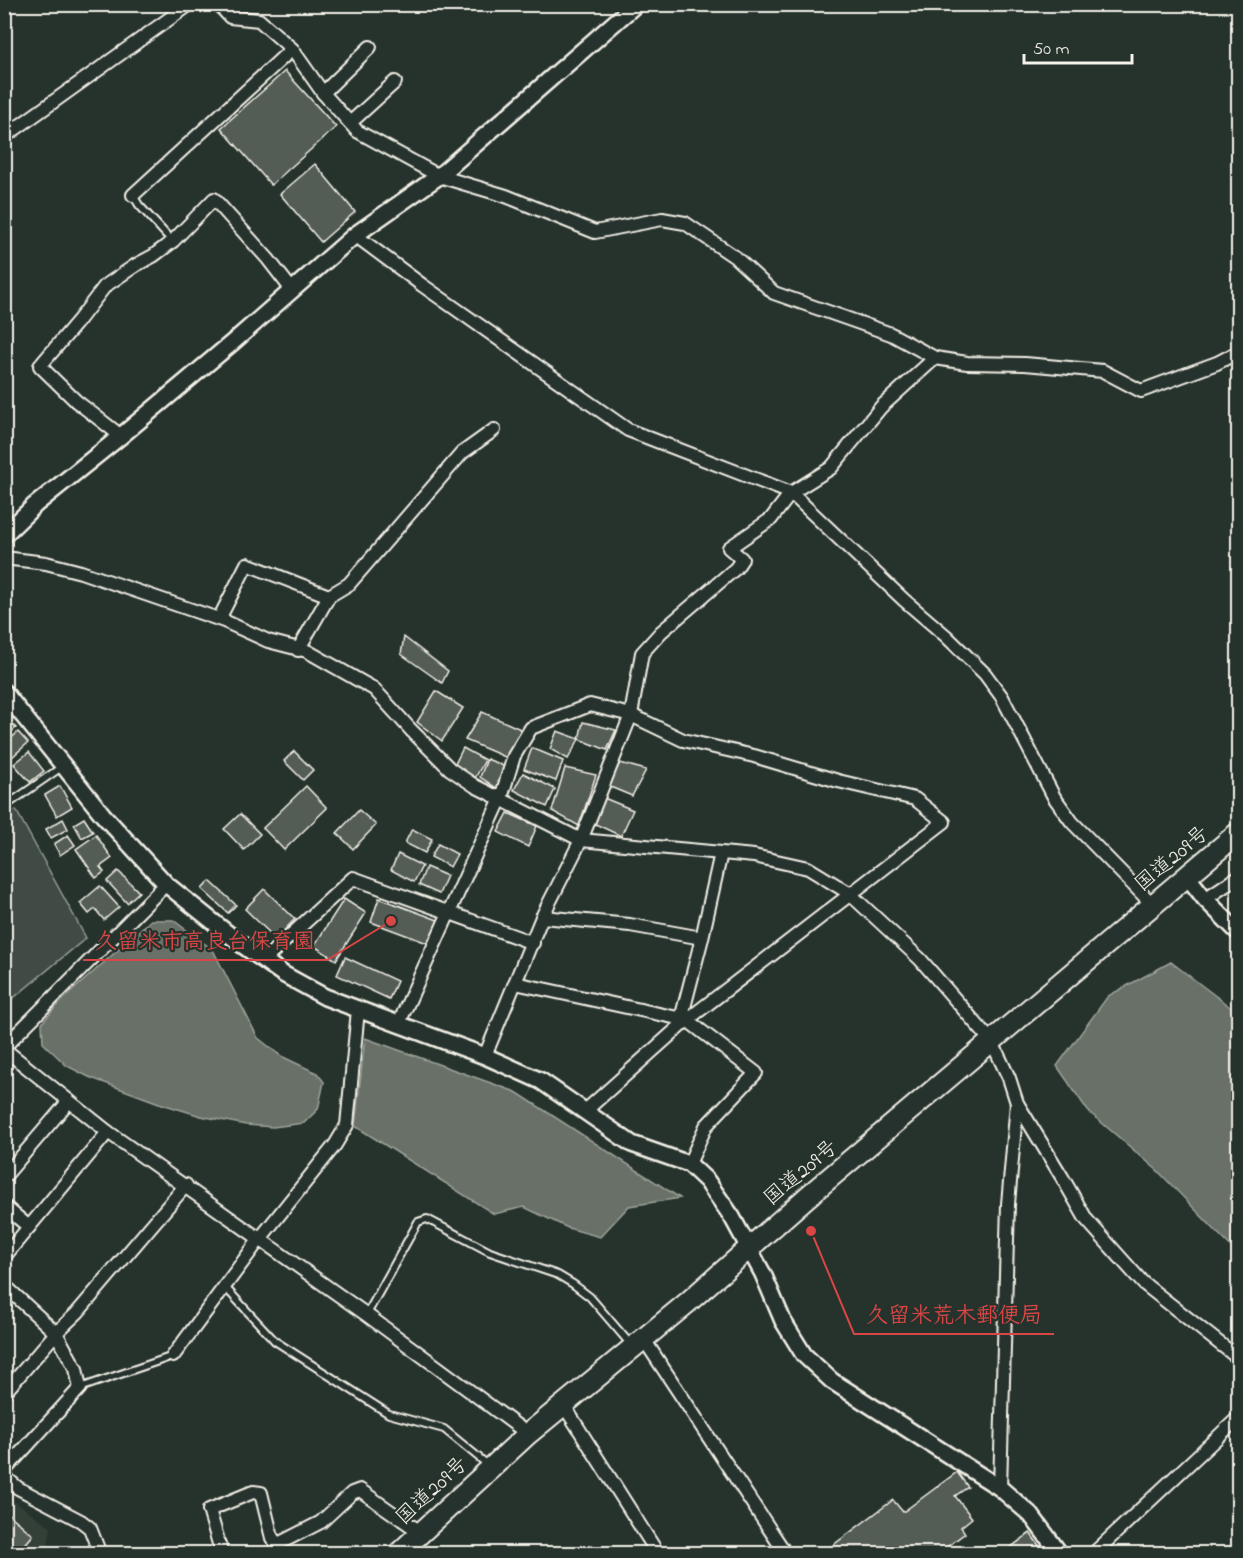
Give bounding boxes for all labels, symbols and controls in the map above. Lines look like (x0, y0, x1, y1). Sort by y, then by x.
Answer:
scale bar (1024, 27, 1132, 65)
text: 50 m (1033, 37, 1070, 63)
street label: 国道209号 (1129, 819, 1216, 900)
callout: 久留米市高良台保育園 (83, 920, 327, 960)
text: 久留米市高良台保育園 (95, 927, 315, 959)
street label: 国道209号 (758, 1133, 845, 1214)
callout: 久留米荒木郵便局 (854, 1294, 1054, 1334)
text: 久留米荒木郵便局 (866, 1301, 1042, 1333)
street label: 国道209号 (390, 1450, 475, 1533)

